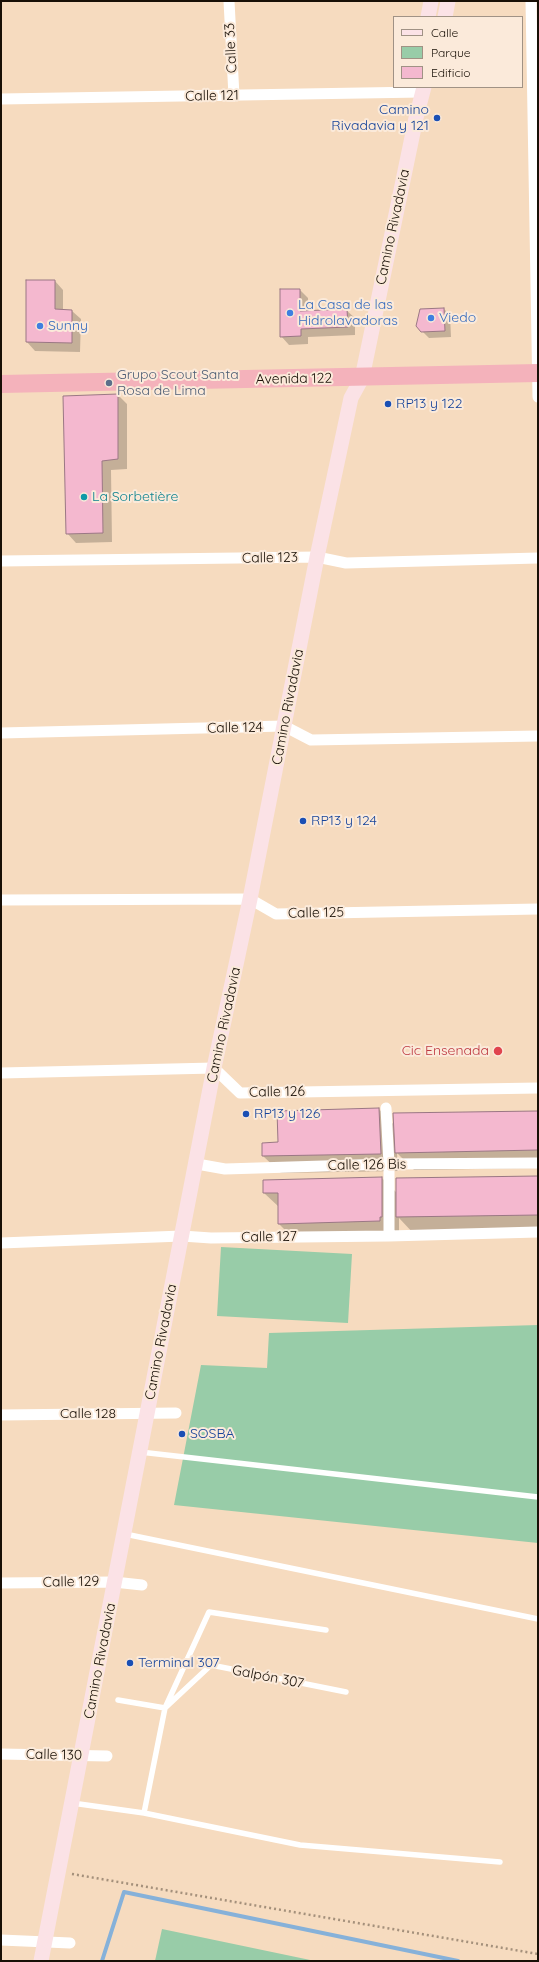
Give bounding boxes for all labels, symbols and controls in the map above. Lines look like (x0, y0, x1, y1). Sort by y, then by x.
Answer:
legend (393, 16, 523, 88)
street label: Calle 33 (221, 22, 241, 74)
text: Calle (431, 25, 458, 40)
text: Parque (431, 45, 471, 60)
text: Edificio (431, 65, 471, 80)
street label: Calle 121 (185, 87, 239, 105)
place label: Camino Rivadavia y 121 (331, 102, 429, 134)
marker: Camino Rivadavia y 121 (432, 113, 442, 123)
street label: Camino Rivadavia (373, 168, 413, 286)
place label: La Casa de las Hidrolavadoras (298, 297, 398, 330)
marker: La Casa de las Hidrolavadoras (285, 308, 295, 318)
place label: Viedo (439, 310, 476, 326)
marker: Viedo (426, 313, 436, 323)
place label: Sunny (48, 318, 88, 334)
marker: Sunny (35, 321, 45, 331)
place label: Grupo Scout Santa Rosa de Lima (117, 367, 239, 400)
street label: Avenida 122 (256, 370, 332, 388)
marker: Grupo Scout Santa Rosa de Lima (104, 378, 114, 388)
place label: RP13 y 122 (396, 396, 463, 412)
marker: RP13 y 122 (383, 399, 393, 409)
place label: La Sorbetière (92, 489, 179, 505)
marker: La Sorbetière (79, 492, 89, 502)
street label: Calle 123 (242, 549, 298, 567)
street label: Camino Rivadavia (269, 648, 307, 766)
street label: Calle 124 (207, 719, 263, 737)
place label: RP13 y 124 (311, 813, 377, 829)
marker: RP13 y 124 (298, 816, 308, 826)
street label: Calle 125 (288, 904, 344, 922)
street label: Camino Rivadavia (204, 966, 244, 1084)
place label: Cic Ensenada (402, 1043, 489, 1059)
marker: Cic Ensenada (492, 1045, 504, 1057)
street label: Calle 126 (249, 1083, 305, 1101)
place label: RP13 y 126 (254, 1106, 320, 1122)
marker: RP13 y 126 (241, 1109, 251, 1119)
street label: Calle 126 Bis (328, 1156, 406, 1174)
street label: Calle 127 (241, 1228, 297, 1246)
street label: Camino Rivadavia (142, 1283, 180, 1401)
street label: Calle 128 (60, 1406, 116, 1422)
place label: SOSBA (190, 1426, 235, 1442)
marker: SOSBA (177, 1429, 187, 1439)
street label: Calle 129 (43, 1573, 99, 1591)
street label: Camino Rivadavia (81, 1602, 119, 1720)
place label: Terminal 307 (138, 1655, 220, 1671)
marker: Terminal 307 (125, 1658, 135, 1668)
street label: Galpón 307 (231, 1662, 305, 1692)
street label: Calle 130 (26, 1746, 82, 1764)

